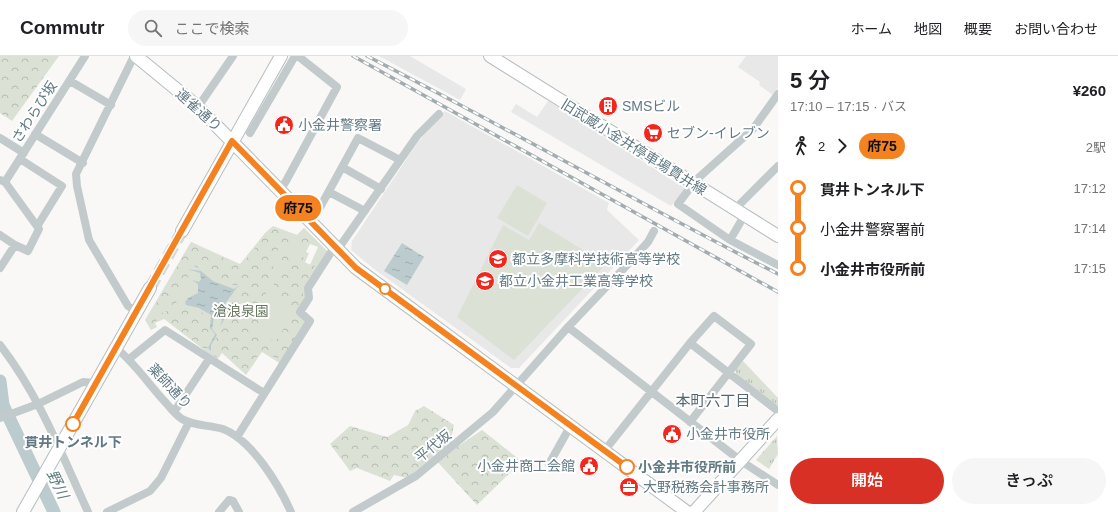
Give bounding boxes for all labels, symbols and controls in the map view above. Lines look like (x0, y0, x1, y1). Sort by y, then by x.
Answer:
search box (128, 10, 408, 46)
text: Commutr (20, 17, 104, 38)
icon: search (142, 17, 164, 39)
text: ここで検索 (174, 20, 249, 37)
text: ホーム (850, 21, 892, 37)
text: 地図 (914, 21, 942, 37)
text: 概要 (964, 21, 992, 37)
text: お問い合わせ (1014, 21, 1098, 37)
text: 5 分 (790, 68, 830, 93)
street label: さわらび坂 (8, 78, 60, 146)
text: ¥260 (1073, 82, 1106, 99)
street label: 連雀通り (173, 85, 225, 135)
building icon: SMSビル (597, 95, 619, 117)
street label: 旧武蔵小金井停車場貫井線 (559, 96, 709, 198)
place label: SMSビル (622, 98, 680, 114)
text: 17:10 – 17:15 · バス (790, 99, 907, 114)
public building icon: 小金井警察署 (273, 114, 295, 136)
place label: 小金井警察署 (298, 117, 382, 133)
supermarket icon: セブン-イレブン (642, 122, 664, 144)
place label: セブン-イレブン (667, 125, 770, 141)
icon: walk (790, 135, 812, 157)
icon: forward (831, 135, 853, 157)
text: 府75 (867, 138, 897, 154)
text: 2 (818, 139, 825, 154)
text: 2駅 (1086, 140, 1106, 155)
text: 貫井トンネル下 (820, 181, 925, 198)
text: 17:12 (1073, 181, 1106, 196)
line badge: 府75 (275, 195, 321, 221)
text: 府75 (283, 200, 313, 216)
text: 小金井警察署前 (820, 221, 925, 238)
text: 17:14 (1073, 221, 1106, 236)
school or university icon: 都立多摩科学技術高等学校 (487, 248, 509, 270)
place label: 都立多摩科学技術高等学校 (512, 251, 680, 267)
text: 小金井市役所前 (820, 261, 925, 278)
text: 17:15 (1073, 261, 1106, 276)
school or university icon: 都立小金井工業高等学校 (474, 270, 496, 292)
place label: 都立小金井工業高等学校 (499, 273, 653, 289)
unlabelled marker (379, 283, 391, 295)
park label: 滄浪泉園 (213, 303, 269, 319)
street label: 薬師通り (145, 360, 195, 412)
district label: 本町六丁目 (675, 392, 751, 409)
marker: 貫井トンネル下 (65, 416, 81, 432)
public building icon: 小金井市役所 (661, 423, 683, 445)
place label: 小金井市役所 (686, 426, 770, 442)
street label: 平代坂 (412, 427, 454, 465)
place label: 貫井トンネル下 (24, 434, 122, 450)
public building icon: 小金井商工会館 (578, 455, 600, 477)
place label: 小金井商工会館 (477, 458, 575, 474)
button: 開始 (790, 458, 944, 504)
button: きっぷ (952, 458, 1106, 504)
marker: 小金井市役所前 (619, 459, 635, 475)
place label: 小金井市役所前 (638, 459, 736, 475)
water label: 野川 (44, 467, 73, 503)
office icon: 大野税務会計事務所 (618, 476, 640, 498)
place label: 大野税務会計事務所 (643, 479, 769, 495)

